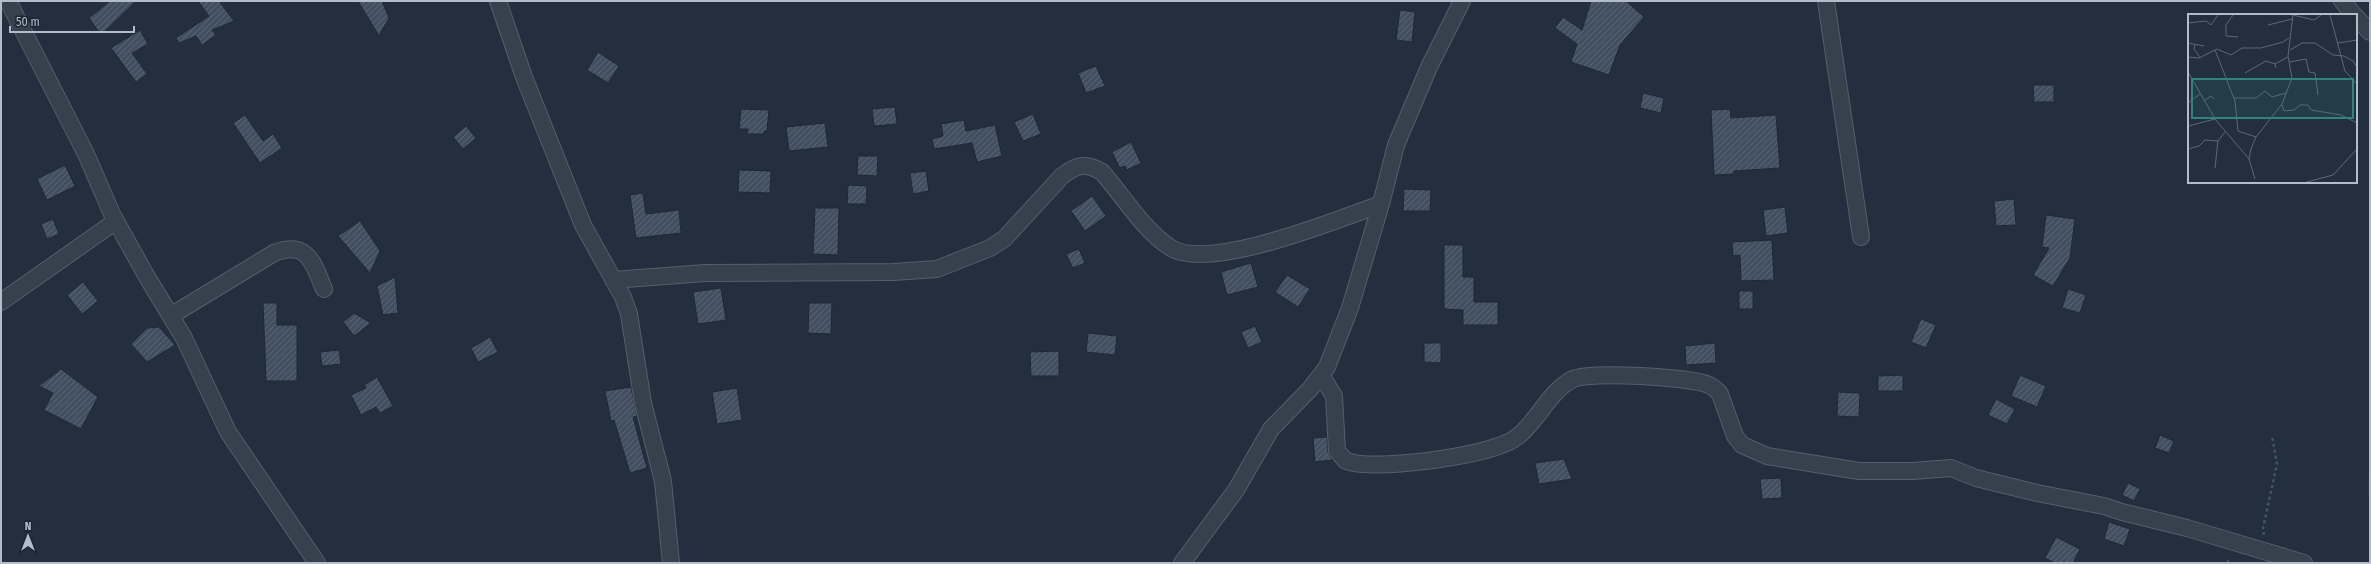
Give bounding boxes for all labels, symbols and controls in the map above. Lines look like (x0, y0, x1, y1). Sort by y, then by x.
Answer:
scale bar (10, 8, 134, 34)
inset map (2188, 14, 2357, 183)
text: 50 m (16, 15, 40, 29)
north arrow (8, 516, 48, 556)
text: N (25, 520, 31, 533)

